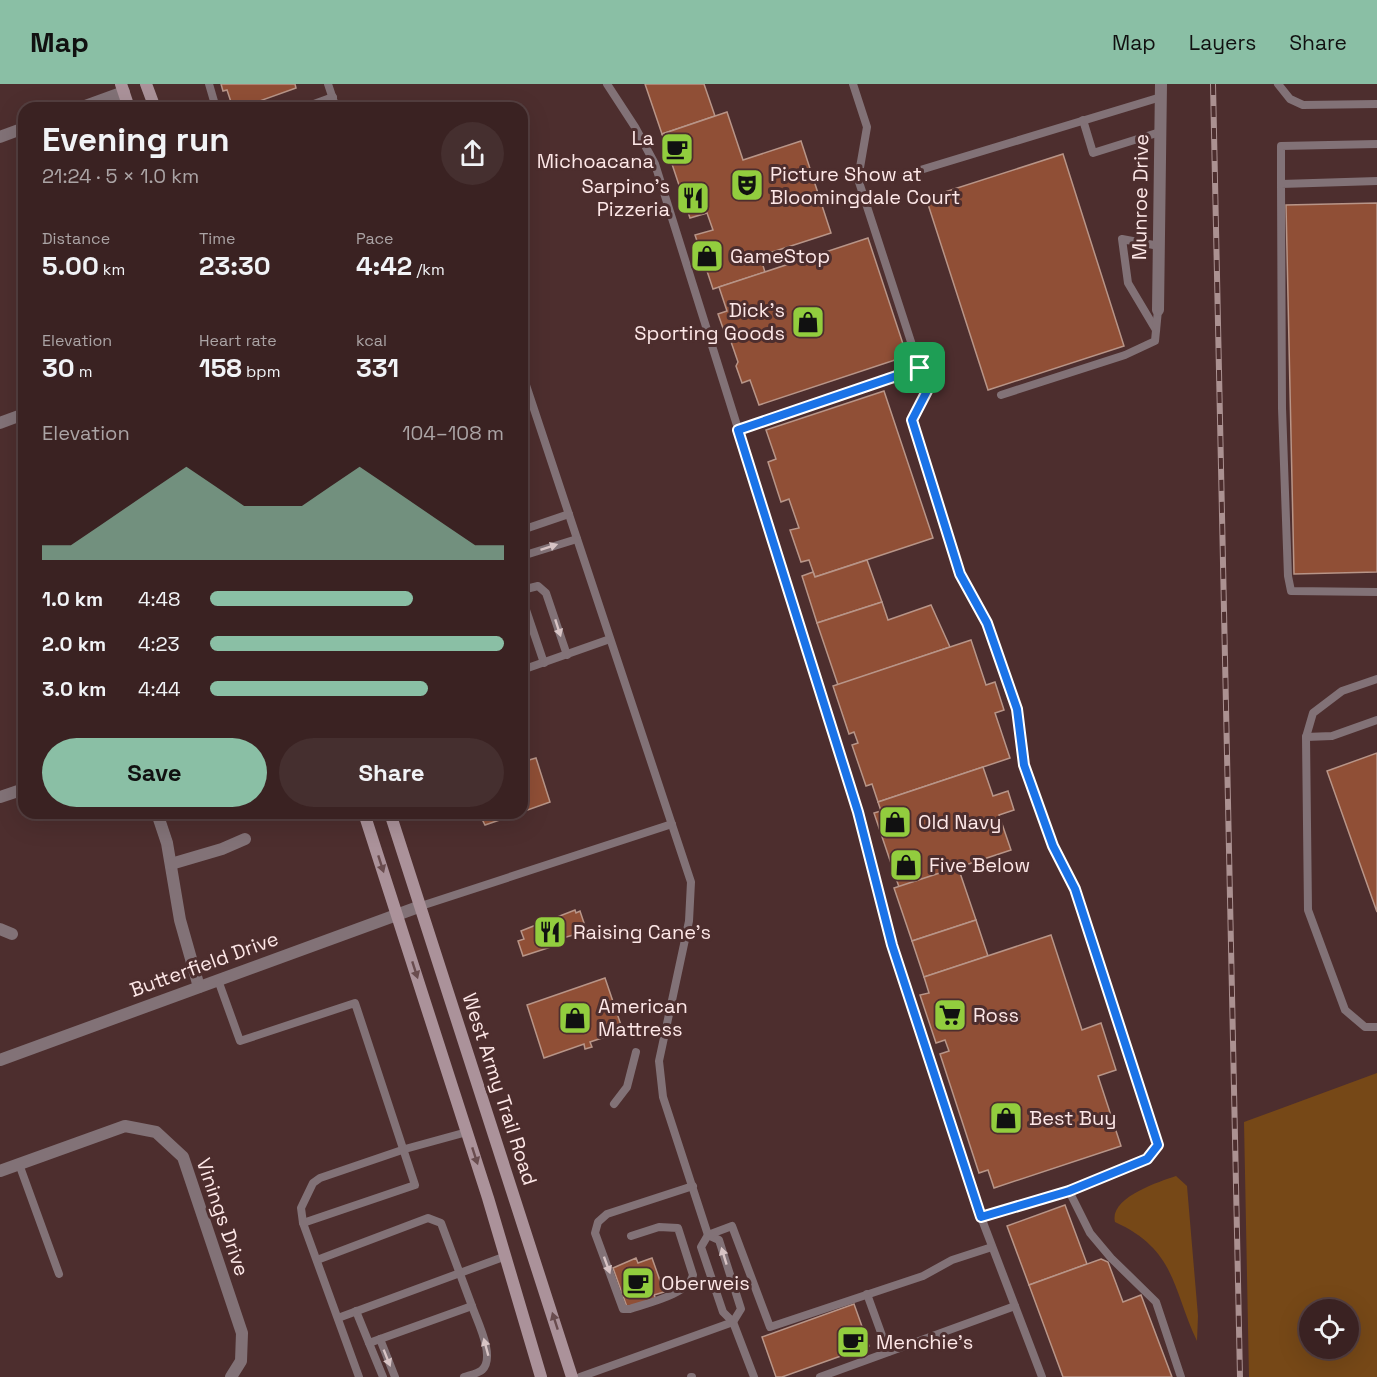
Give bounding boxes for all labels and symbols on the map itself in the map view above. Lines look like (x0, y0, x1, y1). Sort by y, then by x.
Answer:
place label: La Michoacana (537, 125, 654, 174)
cafe icon: La Michoacana (659, 131, 695, 167)
street label: Munroe Drive (1126, 134, 1154, 260)
place label: Picture Show at Bloomingdale Court (770, 161, 960, 210)
theatre icon: Picture Show at Bloomingdale Court (729, 167, 765, 203)
place label: Sarpino's Pizzeria (581, 173, 670, 222)
restaurant icon: Sarpino's Pizzeria (675, 180, 711, 216)
shop icon: GameStop (689, 238, 725, 274)
place label: GameStop (730, 243, 830, 269)
place label: Dick's Sporting Goods (634, 297, 785, 346)
shop icon: Dick's Sporting Goods (790, 304, 826, 340)
pin (894, 342, 945, 393)
one-way arrow (540, 542, 558, 552)
one-way arrow (554, 619, 563, 637)
shop icon: Old Navy (877, 804, 913, 840)
place label: Old Navy (918, 809, 1002, 835)
shop icon: Five Below (888, 847, 924, 883)
place label: Five Below (929, 852, 1030, 878)
one-way arrow (376, 855, 386, 873)
restaurant icon: Raising Cane's (532, 914, 568, 950)
place label: Raising Cane's (573, 919, 711, 945)
street label: Butterfield Drive (126, 925, 282, 1003)
one-way arrow (411, 961, 421, 979)
street label: West Army Trail Road (457, 990, 543, 1188)
place label: American Mattress (598, 993, 688, 1042)
supermarket icon: Ross (932, 997, 968, 1033)
shop icon: American Mattress (557, 1000, 593, 1036)
place label: Ross (973, 1002, 1019, 1028)
shop icon: Best Buy (988, 1100, 1024, 1136)
place label: Best Buy (1029, 1105, 1116, 1131)
one-way arrow (471, 1147, 480, 1165)
street label: Vinings Drive (191, 1155, 255, 1279)
one-way arrow (719, 1247, 728, 1265)
one-way arrow (602, 1256, 612, 1274)
cafe icon: Oberweis (620, 1265, 656, 1301)
place label: Oberweis (661, 1270, 750, 1296)
one-way arrow (549, 1312, 559, 1330)
cafe icon: Menchie's (835, 1324, 871, 1360)
place label: Menchie's (876, 1329, 973, 1355)
one-way arrow (480, 1338, 490, 1356)
one-way arrow (383, 1349, 393, 1367)

